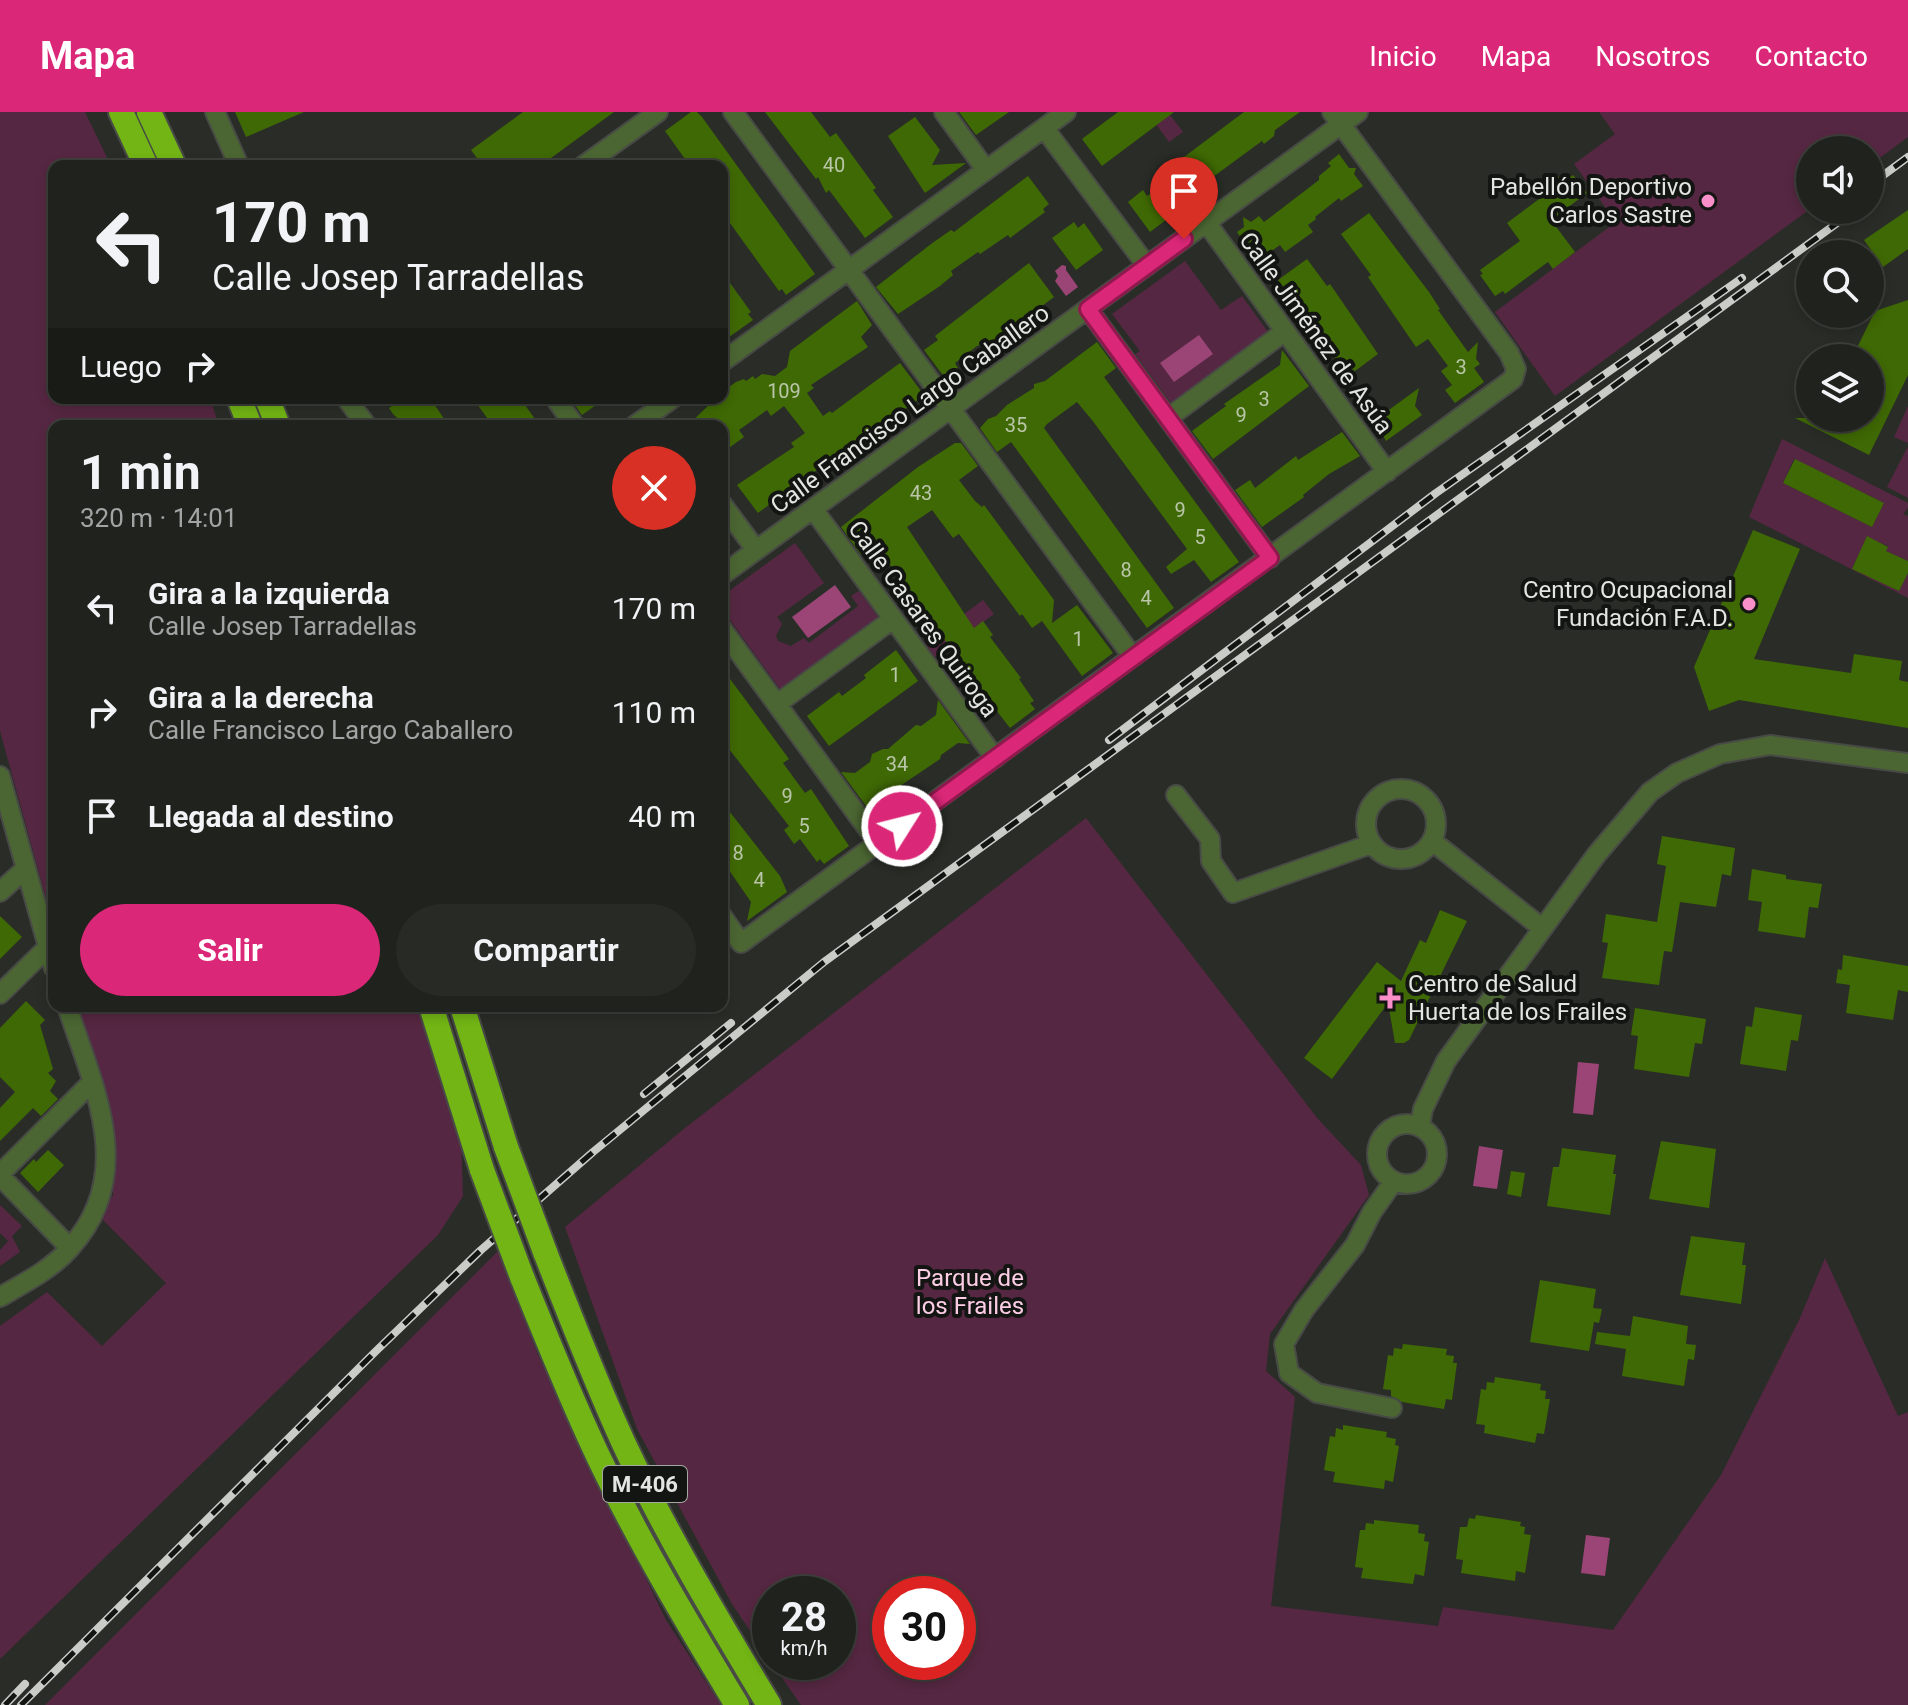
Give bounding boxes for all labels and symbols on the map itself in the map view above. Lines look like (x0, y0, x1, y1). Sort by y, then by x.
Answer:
house number: 40 (823, 153, 845, 177)
pin (1150, 157, 1218, 239)
place label: Pabellón Deportivo Carlos Sastre (1490, 173, 1692, 229)
marker: Pabellón Deportivo Carlos Sastre (1699, 192, 1717, 210)
street label: Calle Jiménez de Asúa (1233, 227, 1399, 439)
street label: Calle Francisco Largo Caballero (765, 299, 1055, 519)
house number: 3 (1455, 355, 1467, 379)
house number: 109 (767, 379, 801, 403)
house number: 3 (1258, 387, 1270, 411)
house number: 9 (1235, 403, 1247, 427)
house number: 35 (1005, 413, 1027, 437)
house number: 43 (910, 481, 932, 505)
house number: 9 (1174, 498, 1186, 522)
street label: Calle Casares Quiroga (842, 515, 1004, 723)
house number: 5 (1194, 525, 1206, 549)
house number: 8 (1120, 558, 1132, 582)
place label: Centro Ocupacional Fundación F.A.D. (1523, 576, 1733, 632)
house number: 4 (1140, 586, 1152, 610)
marker: Centro Ocupacional Fundación F.A.D. (1740, 595, 1758, 613)
house number: 1 (1072, 627, 1084, 651)
house number: 1 (889, 663, 901, 687)
house number: 34 (886, 752, 908, 776)
house number: 9 (781, 784, 793, 808)
position arrow (860, 784, 944, 868)
house number: 5 (798, 814, 810, 838)
house number: 8 (732, 841, 744, 865)
house number: 4 (753, 868, 765, 892)
place label: Centro de Salud Huerta de los Frailes (1408, 970, 1627, 1026)
marker: Centro de Salud Huerta de los Frailes (1379, 987, 1401, 1009)
park label: Parque de los Frailes (916, 1264, 1024, 1320)
road number: M-406 (603, 1466, 687, 1502)
speed limit sign: 30 (872, 1576, 976, 1680)

